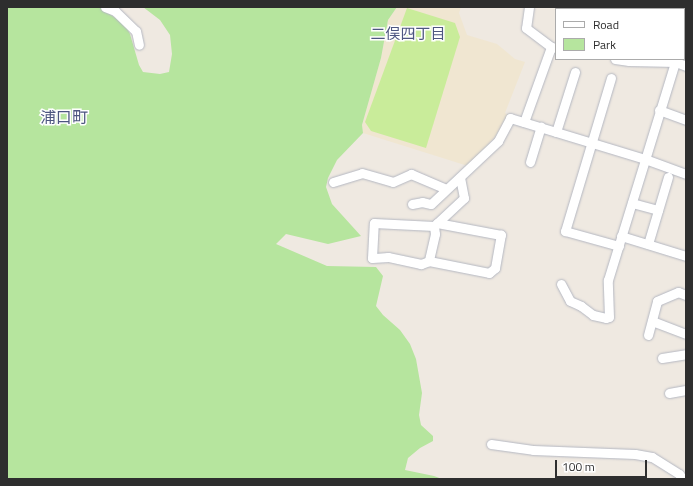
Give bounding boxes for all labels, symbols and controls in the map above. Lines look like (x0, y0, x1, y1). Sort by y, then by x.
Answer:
legend (555, 8, 685, 60)
text: Road (593, 15, 619, 34)
district label: 二俣四丁目 (371, 25, 445, 43)
text: Park (593, 35, 616, 54)
district label: 浦口町 (40, 107, 88, 127)
scale bar (557, 452, 649, 478)
text: 100 m (562, 457, 595, 476)

